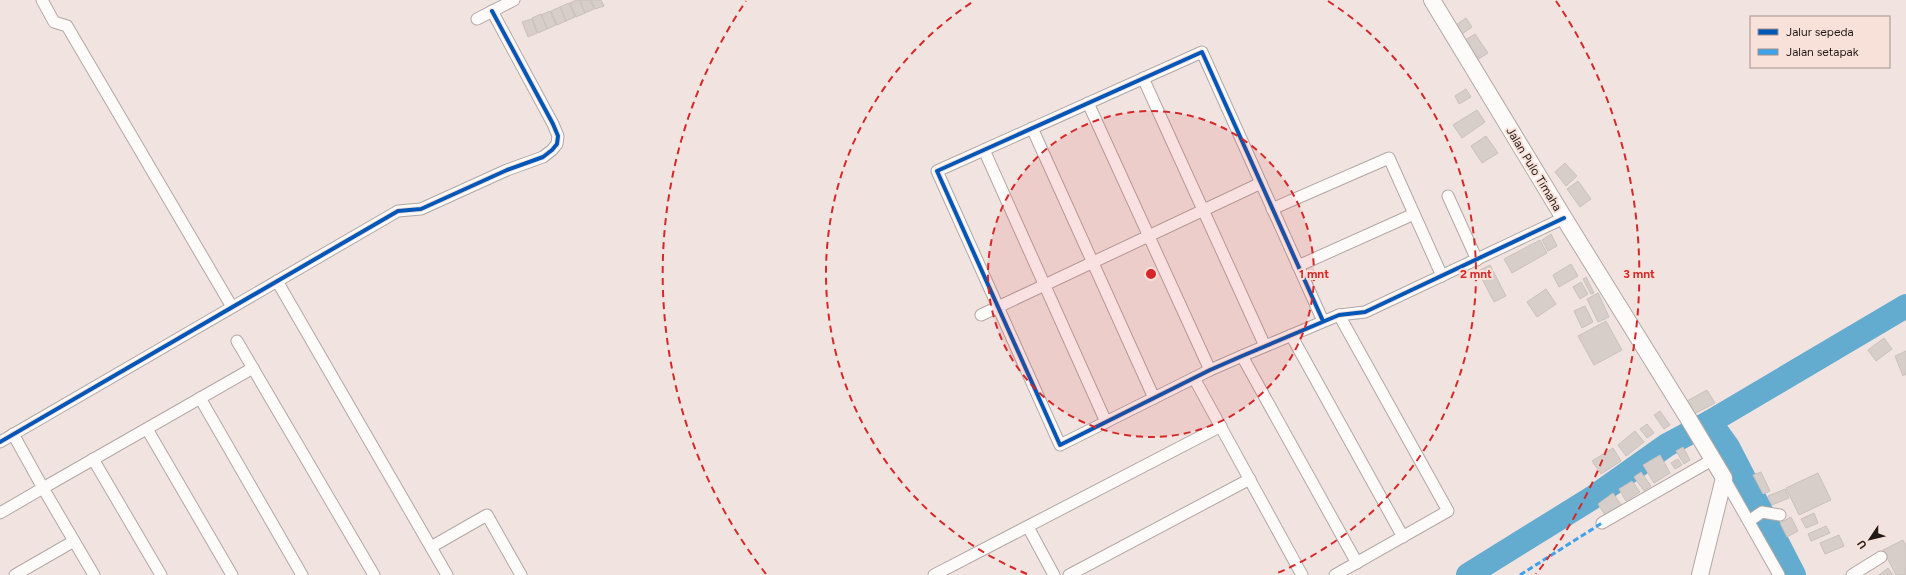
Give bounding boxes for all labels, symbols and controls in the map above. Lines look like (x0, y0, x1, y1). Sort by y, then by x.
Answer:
legend (1750, 16, 1890, 68)
text: Jalur sepeda (1786, 25, 1854, 39)
text: Jalan setapak (1786, 45, 1859, 59)
street label: Jalan Pulo Timaha (1503, 124, 1565, 214)
centre of rings (1144, 267, 1158, 281)
text: 1 mnt (1299, 267, 1329, 281)
text: 2 mnt (1460, 267, 1492, 281)
text: 3 mnt (1623, 267, 1655, 281)
north arrow (1850, 519, 1890, 559)
text: U (1855, 537, 1870, 551)

